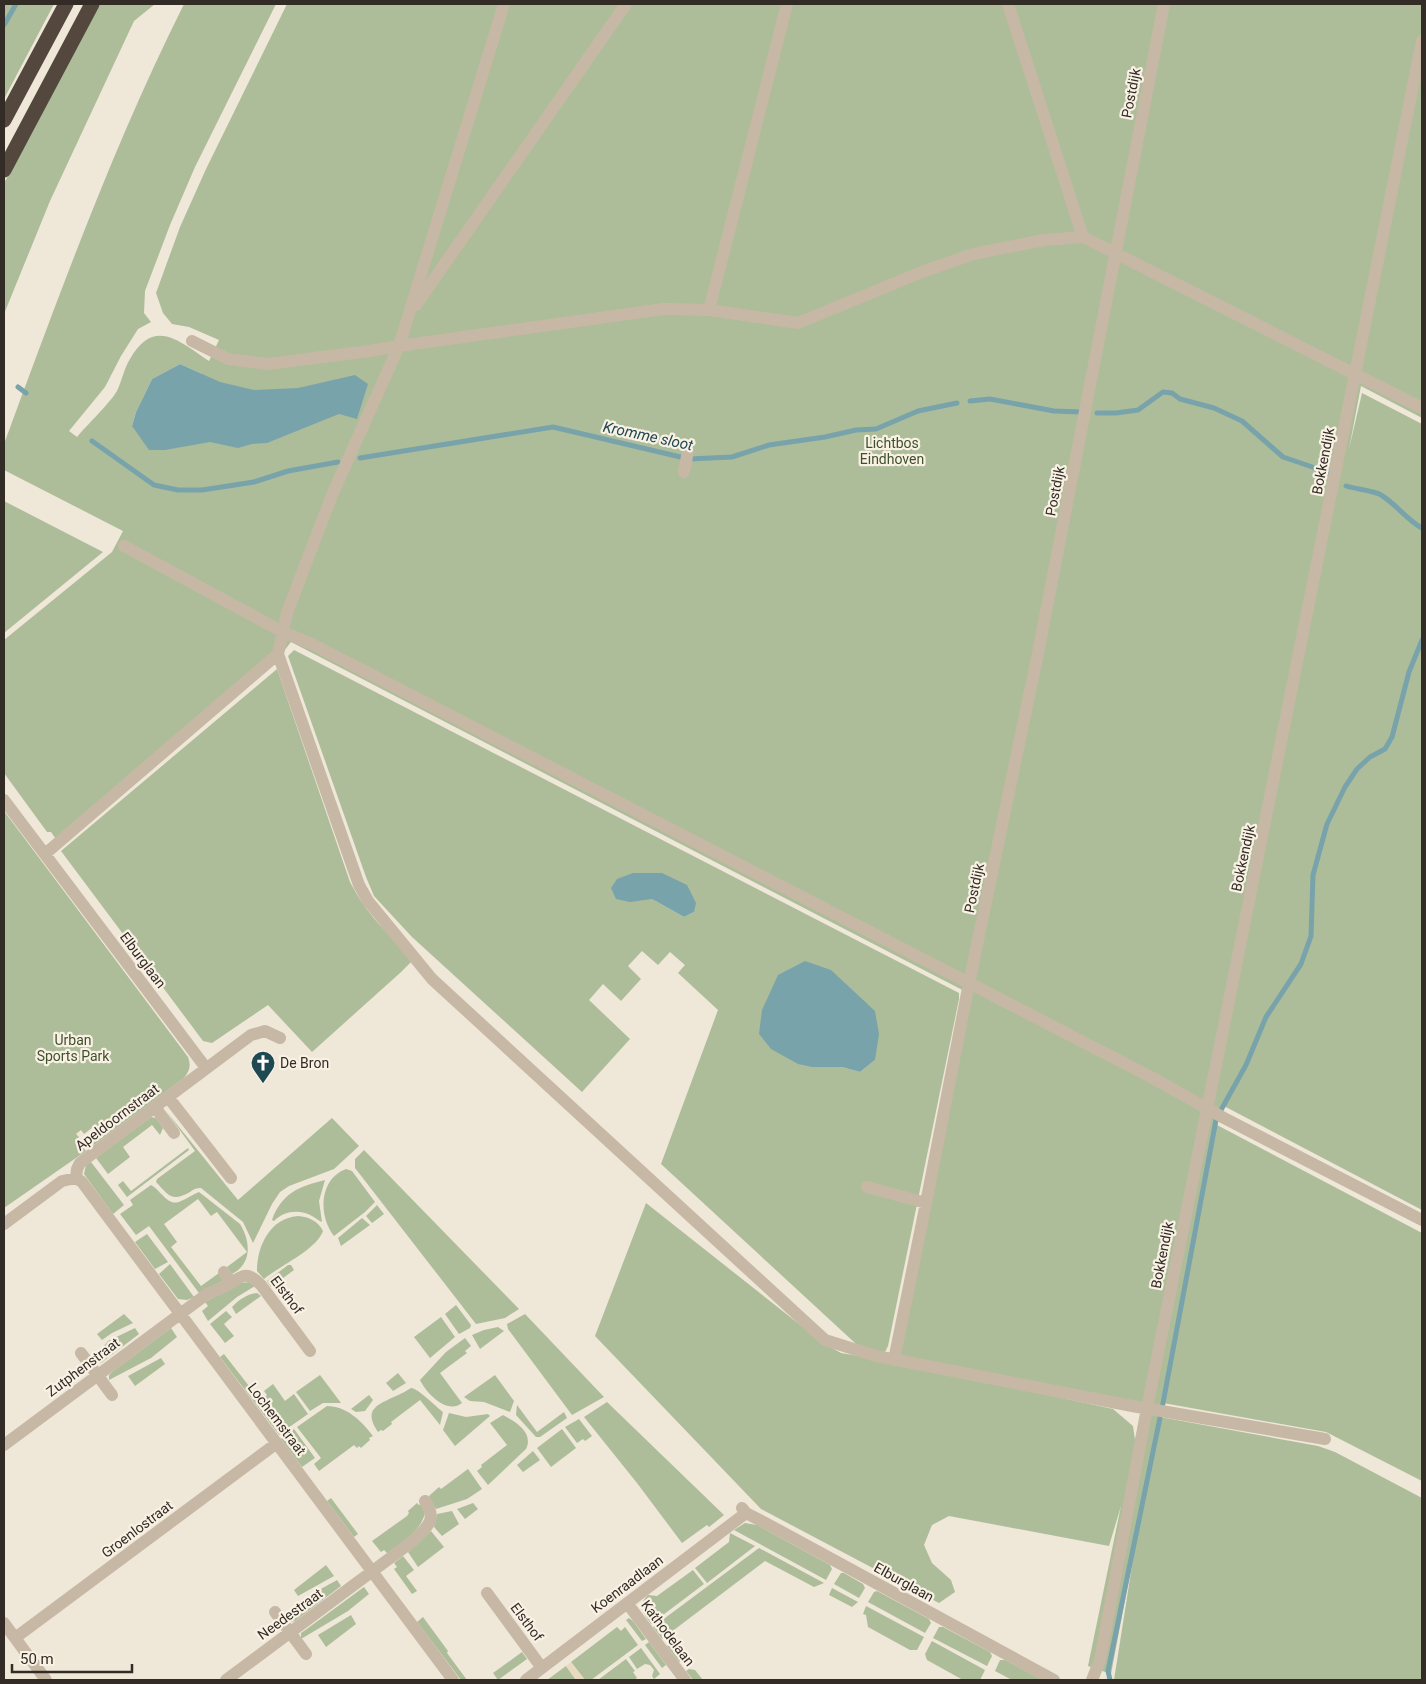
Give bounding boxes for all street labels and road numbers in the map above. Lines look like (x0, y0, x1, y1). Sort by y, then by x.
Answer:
street label: Postdijk (1118, 66, 1144, 119)
street label: Bokkendijk (1309, 425, 1337, 496)
street label: Postdijk (1042, 464, 1068, 517)
street label: Bokkendijk (1228, 822, 1258, 893)
street label: Postdijk (961, 861, 987, 914)
street label: Elburglaan (117, 929, 169, 991)
street label: Apeldoornstraat (72, 1080, 162, 1154)
street label: Bokkendijk (1148, 1219, 1176, 1290)
street label: Elsthof (267, 1273, 307, 1317)
street label: Zutphenstraat (43, 1334, 123, 1400)
street label: Lochemstraat (245, 1380, 310, 1459)
street label: Groenlostraat (98, 1497, 176, 1561)
street label: Koenraadlaan (588, 1552, 666, 1616)
street label: Elburglaan (871, 1559, 937, 1605)
street label: Needestraat (254, 1585, 326, 1643)
street label: Kathodelaan (638, 1597, 698, 1669)
street label: Elsthof (507, 1600, 547, 1644)

